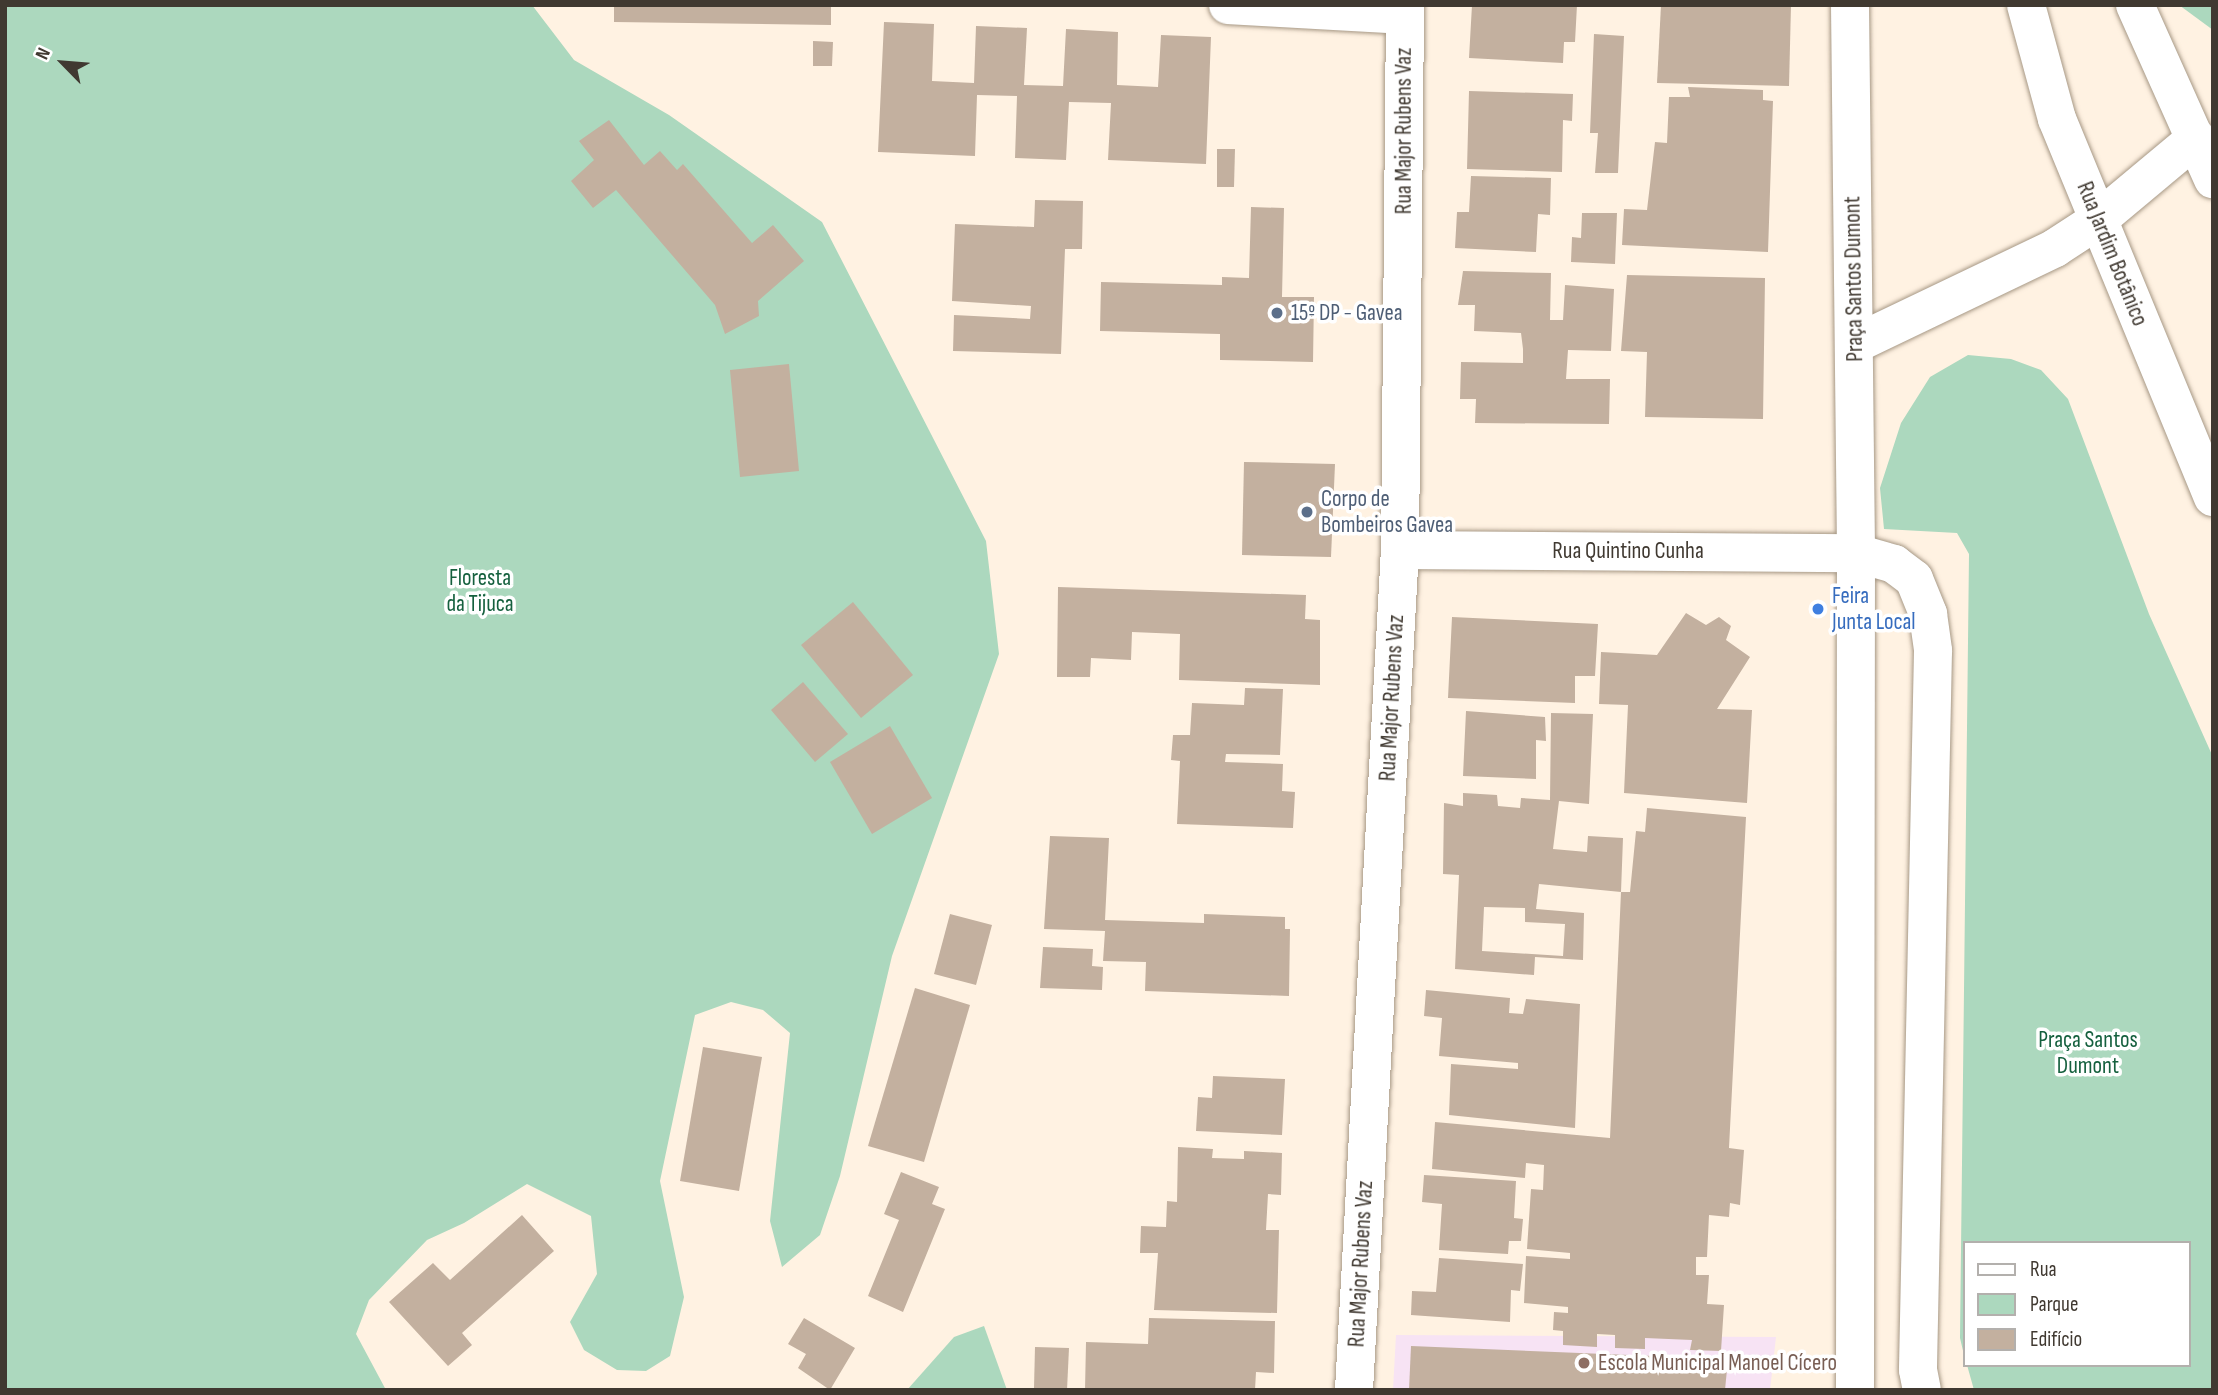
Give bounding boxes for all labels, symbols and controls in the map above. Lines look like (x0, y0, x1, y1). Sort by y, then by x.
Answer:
north arrow (28, 28, 98, 98)
text: N (31, 44, 56, 63)
street label: Rua Major Rubens Vaz (1390, 48, 1418, 214)
street label: Rua Jardim Botânico (2071, 178, 2153, 330)
street label: Praça Santos Dumont (1839, 196, 1869, 362)
place label: 15º DP - Gavea (1291, 299, 1403, 327)
marker: 15º DP - Gavea (1269, 305, 1285, 321)
place label: Corpo de Bombeiros Gavea (1321, 485, 1453, 539)
marker: Corpo de Bombeiros Gavea (1299, 504, 1315, 520)
street label: Rua Quintino Cunha (1552, 537, 1704, 565)
park label: Floresta da Tijuca (446, 564, 514, 618)
place label: Feira Junta Local (1832, 582, 1916, 636)
marker: Feira Junta Local (1810, 601, 1826, 617)
street label: Rua Major Rubens Vaz (1374, 614, 1410, 782)
park label: Praça Santos Dumont (2038, 1026, 2138, 1080)
street label: Rua Major Rubens Vaz (1343, 1180, 1379, 1348)
legend (1962, 1241, 2190, 1367)
text: Rua (2030, 1257, 2057, 1282)
text: Parque (2030, 1292, 2078, 1317)
text: Edifício (2030, 1327, 2082, 1352)
place label: Escola Municipal Manoel Cícero (1598, 1349, 1837, 1377)
marker: Escola Municipal Manoel Cícero (1576, 1355, 1592, 1371)

